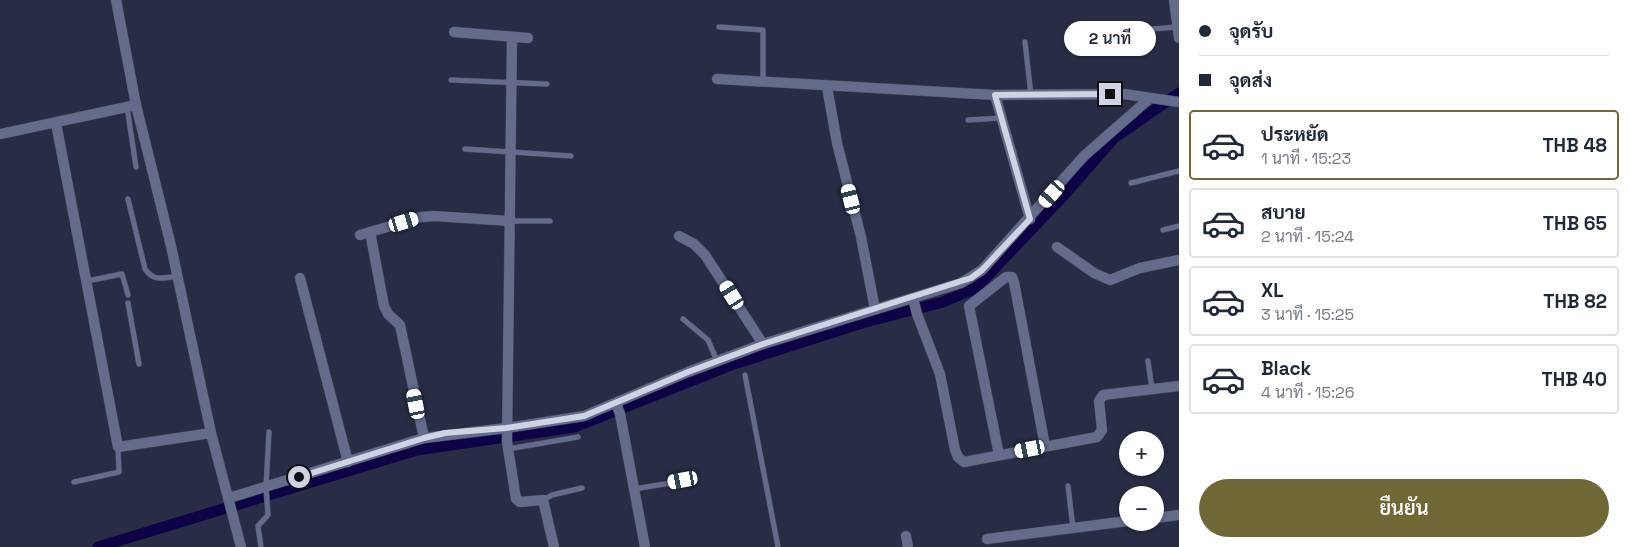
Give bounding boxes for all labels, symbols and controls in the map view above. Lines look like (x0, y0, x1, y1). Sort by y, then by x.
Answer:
text: จุดรับ (1229, 19, 1273, 44)
callout: 2 นาที (1064, 22, 1156, 56)
text: 2 นาที (1089, 28, 1131, 49)
text: จุดส่ง (1229, 68, 1272, 93)
route end (1099, 83, 1121, 105)
text: ประหยัด (1261, 122, 1329, 147)
icon: car (1201, 123, 1246, 168)
text: THB 48 (1542, 133, 1607, 158)
text: 1 นาที · 15:23 (1261, 148, 1351, 169)
car (1036, 178, 1067, 210)
car (840, 183, 861, 215)
text: สบาย (1261, 200, 1306, 225)
icon: car (1201, 201, 1246, 246)
car (387, 210, 420, 234)
text: THB 65 (1543, 211, 1607, 236)
text: 2 นาที · 15:24 (1261, 226, 1354, 247)
car (717, 278, 746, 312)
text: XL (1261, 278, 1284, 303)
icon: car (1201, 279, 1246, 324)
text: THB 82 (1543, 289, 1607, 314)
text: 3 นาที · 15:25 (1261, 304, 1354, 325)
text: Black (1261, 356, 1311, 381)
icon: car (1201, 357, 1246, 402)
text: THB 40 (1542, 367, 1607, 392)
text: 4 นาที · 15:26 (1261, 382, 1355, 403)
car (405, 388, 426, 420)
map controls (1119, 431, 1164, 531)
button: + (1119, 431, 1164, 476)
car (1013, 439, 1046, 459)
route start (288, 466, 310, 488)
car (666, 470, 699, 490)
button: ยืนยัน (1199, 479, 1609, 537)
button: − (1119, 486, 1164, 531)

